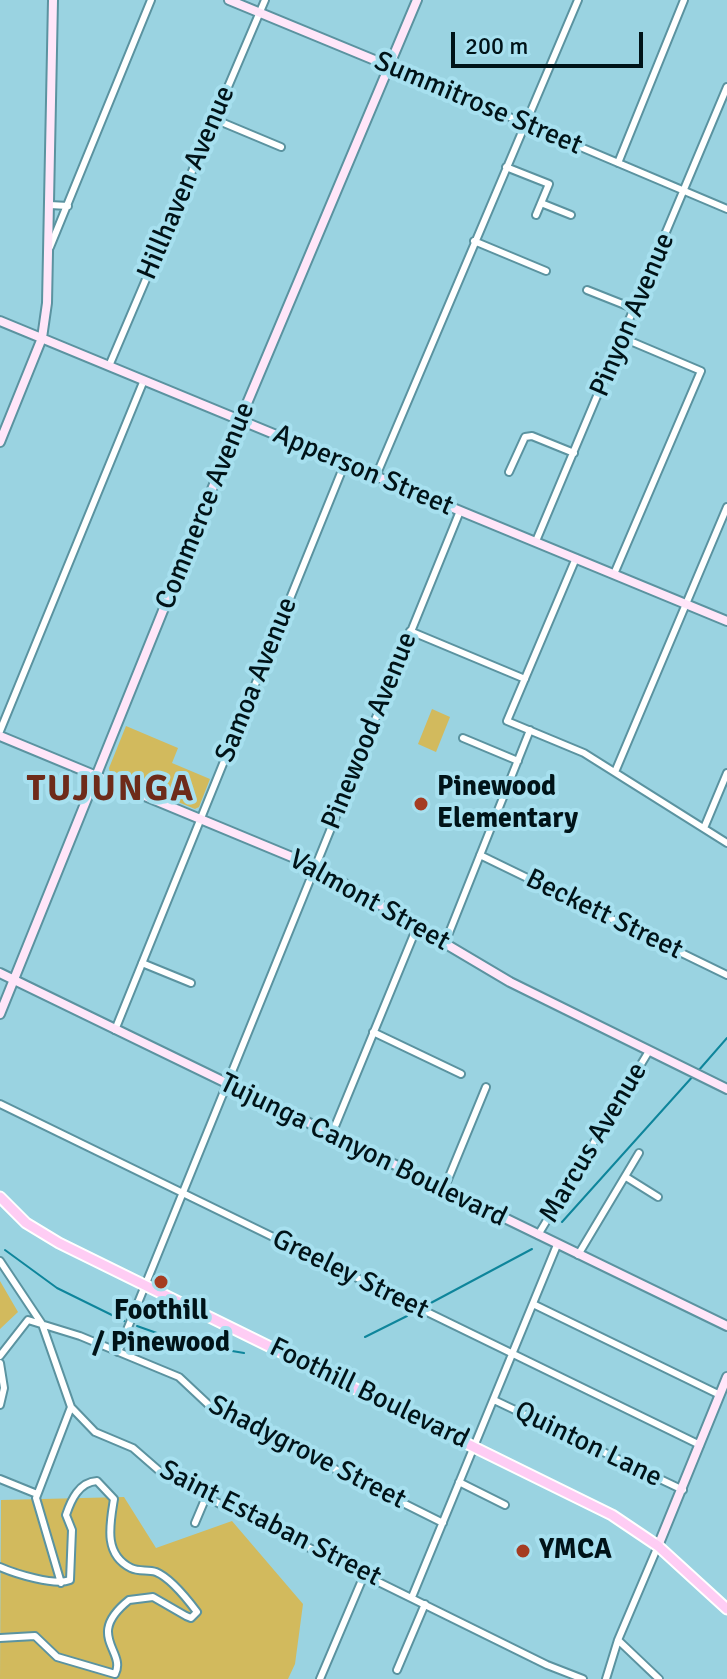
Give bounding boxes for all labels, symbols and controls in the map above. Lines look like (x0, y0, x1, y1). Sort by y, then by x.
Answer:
scale bar (455, 16, 647, 66)
text: 200 m (465, 31, 528, 61)
street label: Summitrose Street (369, 45, 587, 163)
street label: Hillhaven Avenue (131, 81, 243, 285)
street label: Pinyon Avenue (583, 228, 683, 402)
street label: Commerce Avenue (149, 397, 263, 615)
street label: Apperson Street (268, 418, 458, 524)
street label: Samoa Avenue (209, 593, 305, 767)
street label: Pinewood Avenue (315, 627, 425, 835)
district label: TUJUNGA (27, 769, 195, 813)
place label: Pinewood Elementary (437, 771, 578, 837)
marker: Pinewood Elementary (412, 795, 430, 813)
street label: Valmont Street (283, 843, 455, 959)
street label: Beckett Street (520, 863, 688, 967)
street label: Marcus Avenue (533, 1057, 655, 1229)
street label: Tujunga Canyon Boulevard (214, 1067, 512, 1235)
street label: Greeley Street (266, 1223, 434, 1327)
marker: Foothill / Pinewood (152, 1273, 170, 1291)
place label: Foothill / Pinewood (92, 1295, 230, 1361)
street label: Foothill Boulevard (264, 1331, 474, 1457)
street label: Shadygrove Street (203, 1389, 411, 1517)
street label: Quinton Lane (509, 1395, 667, 1495)
street label: Saint Estaban Street (154, 1454, 386, 1594)
place label: YMCA (539, 1534, 612, 1568)
marker: YMCA (514, 1542, 532, 1560)

